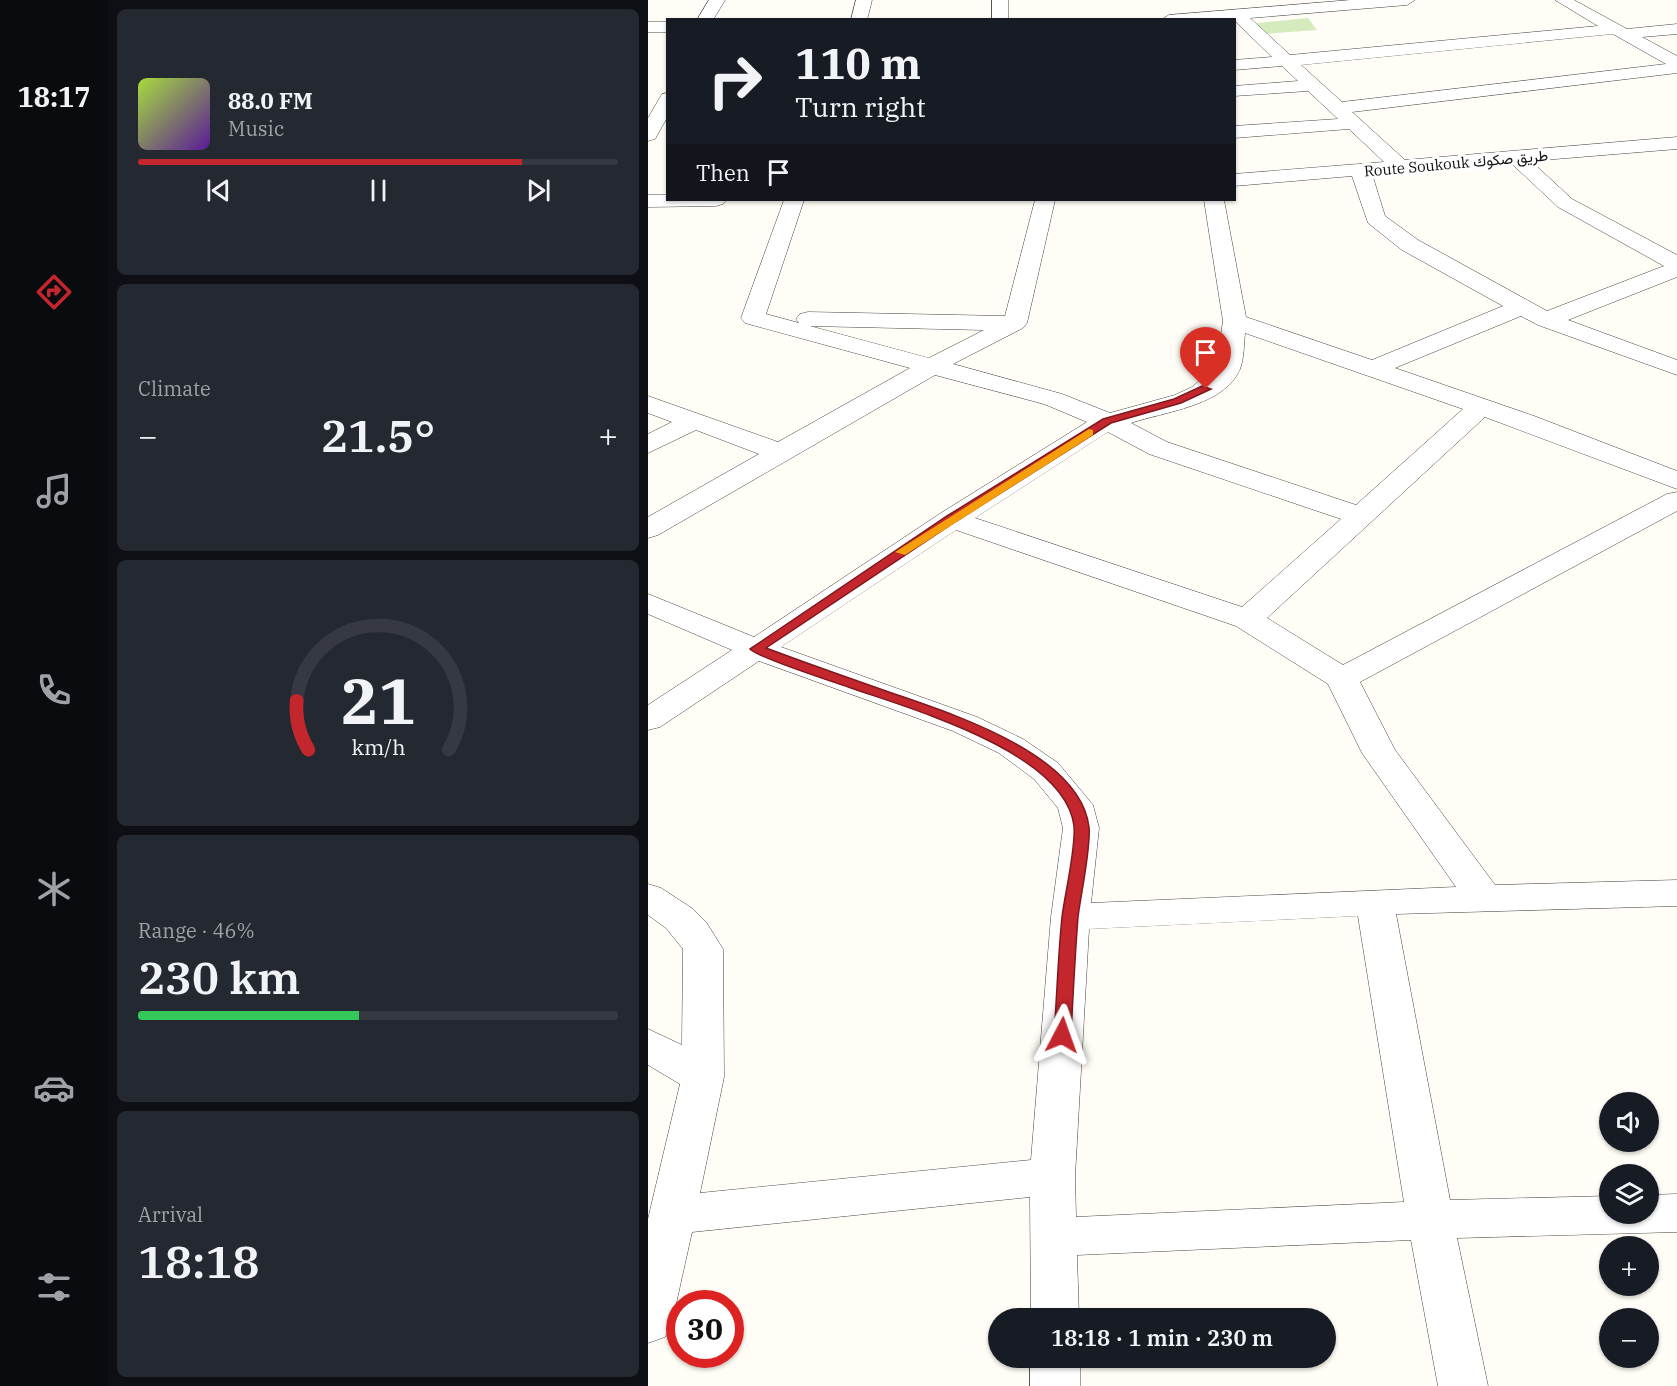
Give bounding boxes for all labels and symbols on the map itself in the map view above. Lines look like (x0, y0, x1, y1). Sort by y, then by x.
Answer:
street label: Route Soukouk طريق صكوك (1363, 145, 1549, 182)
pin (1180, 327, 1231, 389)
position arrow (1030, 1003, 1094, 1067)
speed limit sign: 30 (666, 1290, 744, 1368)

